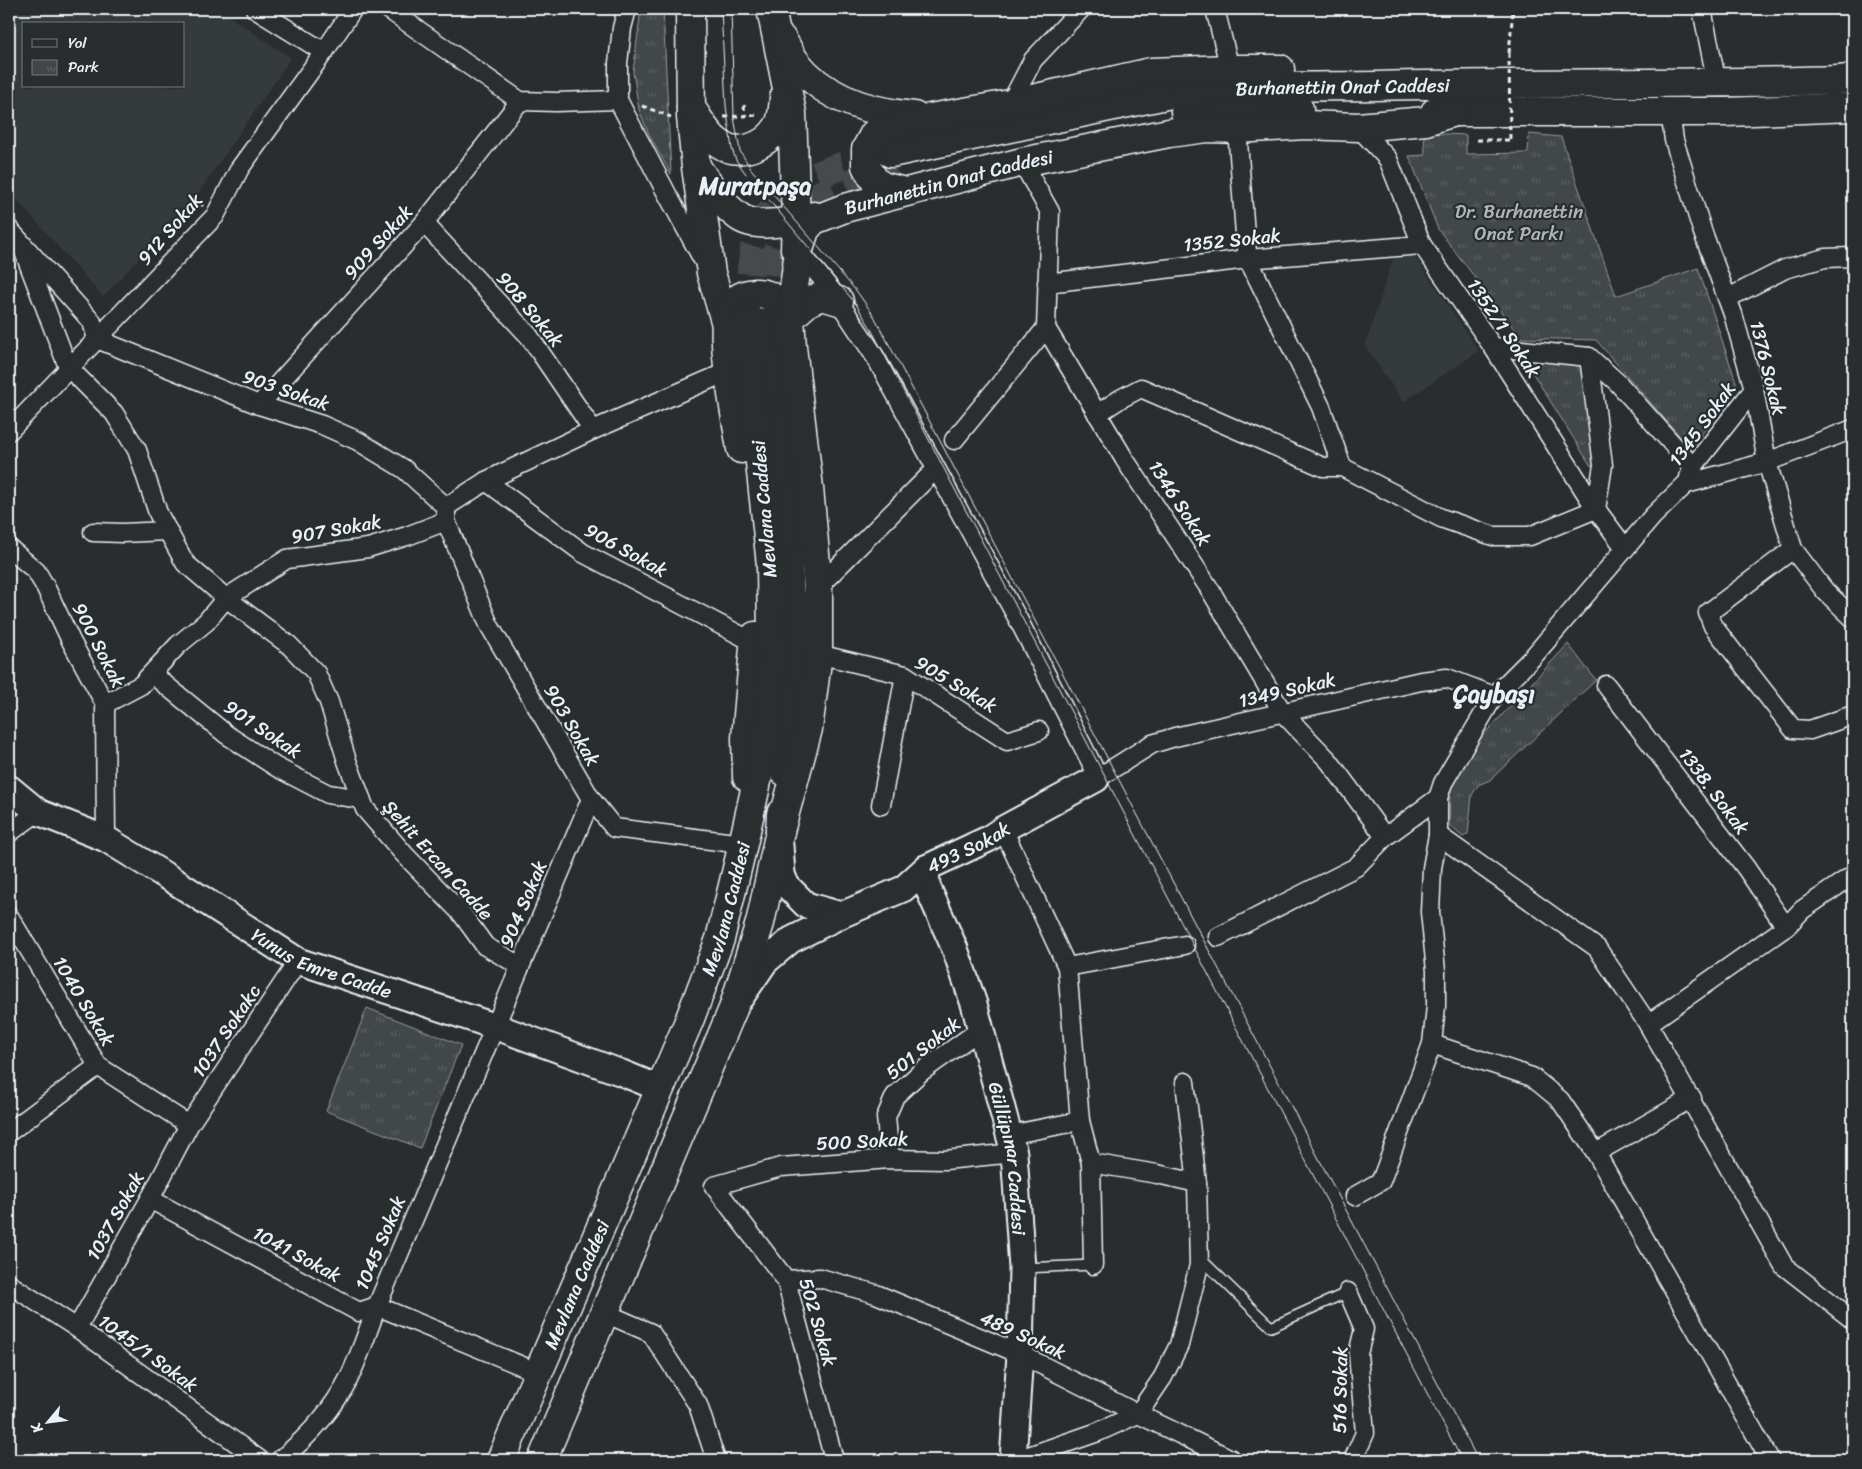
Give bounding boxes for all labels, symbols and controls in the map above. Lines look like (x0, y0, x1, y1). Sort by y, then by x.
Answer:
legend (22, 22, 185, 88)
text: Yol (68, 30, 87, 56)
text: Park (68, 54, 99, 80)
street label: Burhanettin Onat Caddesi (1235, 68, 1451, 105)
street label: Burhanettin Onat Caddesi (841, 140, 1056, 224)
district label: Muratpaşa (698, 165, 811, 207)
street label: 912 Sokak (129, 185, 211, 273)
park label: Dr. Burhanettin Onat Parkı (1455, 195, 1583, 250)
street label: 909 Sokak (335, 197, 421, 287)
street label: 1352 Sokak (1182, 218, 1282, 262)
street label: 908 Sokak (488, 263, 572, 355)
street label: 1352/1 Sokak (1458, 271, 1550, 385)
street label: 1376 Sokak (1740, 317, 1796, 419)
street label: 903 Sokak (238, 360, 334, 420)
street label: 1345 Sokak (1660, 375, 1744, 473)
street label: Mevlana Caddesi (741, 438, 786, 579)
street label: 1346 Sokak (1140, 453, 1220, 553)
street label: 907 Sokak (288, 505, 384, 553)
street label: 906 Sokak (578, 514, 674, 586)
street label: 900 Sokak (63, 597, 135, 693)
street label: 905 Sokak (908, 646, 1004, 722)
street label: 1349 Sokak (1235, 663, 1339, 717)
district label: Çaybaşı (1452, 673, 1535, 715)
street label: 903 Sokak (535, 678, 609, 772)
street label: 901 Sokak (217, 691, 309, 767)
street label: 1338. Sokak (1670, 740, 1758, 842)
street label: Şehit Ercan Cadde (374, 792, 502, 928)
street label: 493 Sokak (921, 812, 1016, 882)
street label: Mevlana Caddesi (691, 837, 760, 981)
street label: 904 Sokak (490, 855, 556, 953)
street label: Yunus Emre Cadde (245, 918, 397, 1008)
street label: 1040 Sokak (44, 950, 124, 1052)
street label: 1037 Sokakc (182, 977, 270, 1085)
street label: 501 Sokak (878, 1008, 968, 1088)
street label: Güllüpınar Caddesi (979, 1078, 1036, 1237)
street label: 500 Sokak (815, 1122, 909, 1160)
street label: 1037 Sokak (77, 1165, 153, 1267)
street label: 1045 Sokak (345, 1191, 415, 1295)
street label: Mevlana Caddesi (534, 1214, 619, 1354)
street label: 1041 Sokak (247, 1217, 347, 1291)
street label: 502 Sokak (790, 1274, 846, 1370)
street label: 489 Sokak (975, 1301, 1071, 1369)
street label: 1045/1 Sokak (91, 1305, 205, 1401)
street label: 516 Sokak (1323, 1346, 1357, 1434)
north arrow (22, 1396, 72, 1446)
text: K (23, 1417, 51, 1439)

